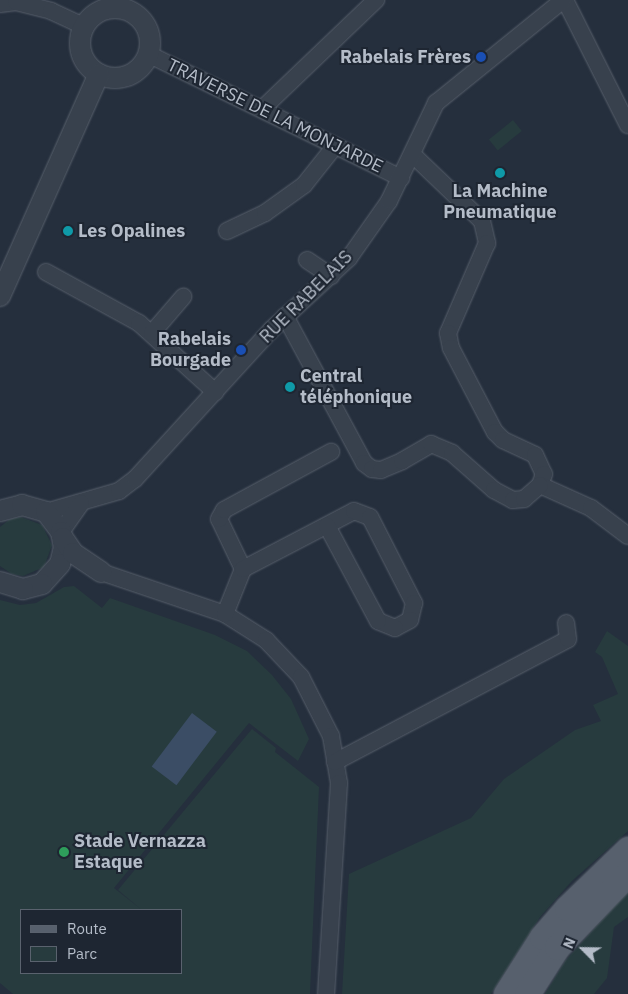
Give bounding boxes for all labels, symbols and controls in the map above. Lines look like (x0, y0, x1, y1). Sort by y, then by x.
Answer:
place label: Rabelais Frères (340, 46, 471, 68)
marker: Rabelais Frères (475, 51, 487, 63)
street label: TRAVERSE DE LA MONJARDE (164, 54, 386, 178)
marker: La Machine Pneumatique (494, 167, 506, 179)
place label: La Machine Pneumatique (443, 181, 557, 223)
place label: Les Opalines (78, 220, 185, 242)
marker: Les Opalines (62, 225, 74, 237)
street label: RUE RABELAIS (255, 246, 357, 348)
place label: Rabelais Bourgade (150, 329, 231, 372)
marker: Rabelais Bourgade (235, 344, 247, 356)
place label: Central téléphonique (300, 366, 412, 408)
marker: Central téléphonique (284, 381, 296, 393)
place label: Stade Vernazza Estaque (74, 831, 206, 874)
marker: Stade Vernazza Estaque (58, 846, 70, 858)
legend (20, 909, 182, 974)
text: Route (67, 919, 107, 938)
north arrow (558, 924, 608, 974)
text: N (559, 935, 579, 951)
text: Parc (67, 944, 97, 963)

